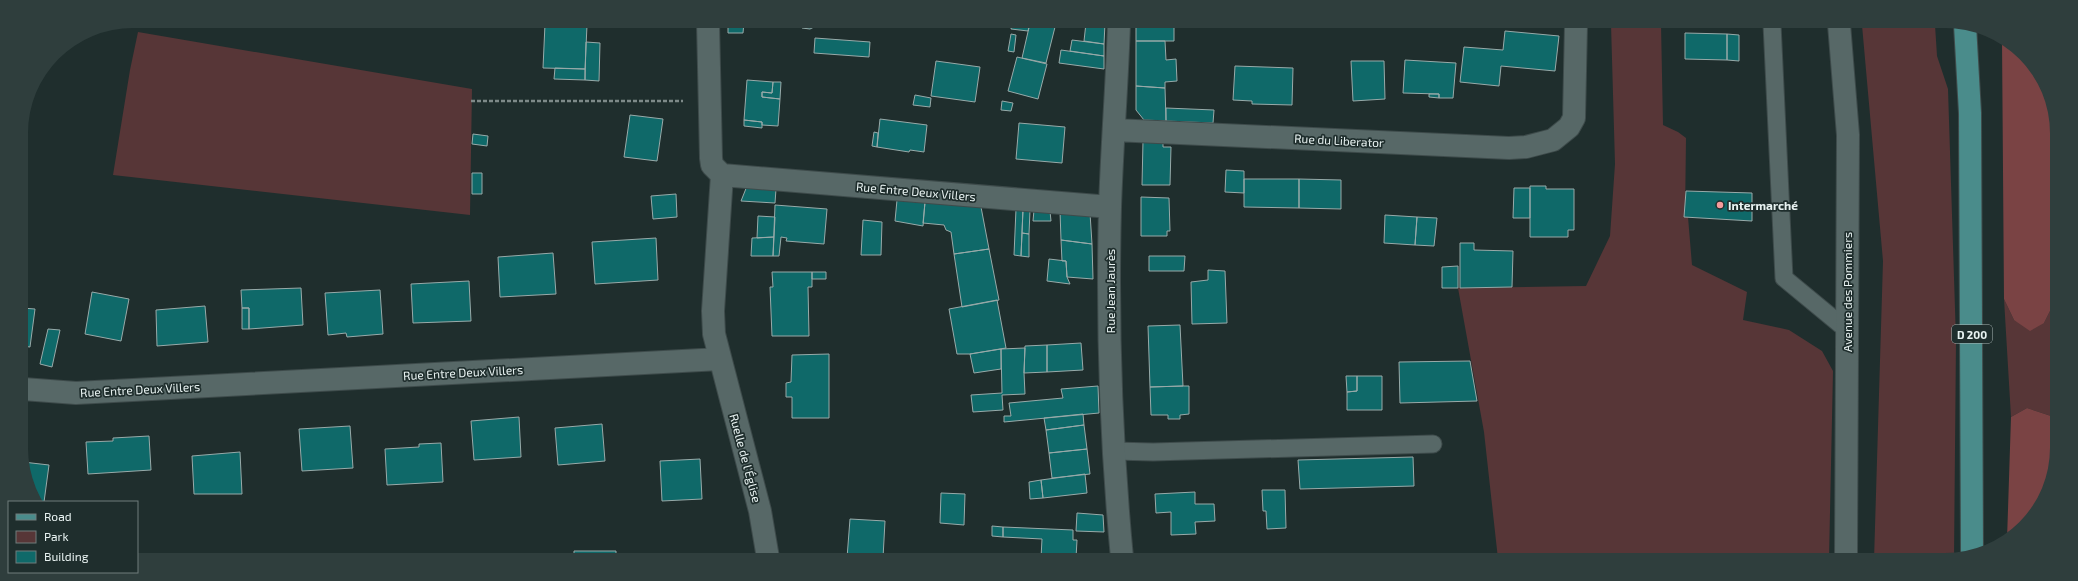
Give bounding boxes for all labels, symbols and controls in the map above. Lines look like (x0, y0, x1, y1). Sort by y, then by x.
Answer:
street label: Rue du Liberator (1294, 131, 1384, 149)
street label: Rue Entre Deux Villers (856, 179, 976, 203)
place label: Intermarché (1728, 198, 1798, 212)
marker: Intermarché (1715, 200, 1725, 210)
street label: Avenue des Pommiers (1840, 232, 1854, 352)
street label: Rue Jean Jaurès (1103, 249, 1117, 333)
road number: D 200 (1952, 325, 1992, 343)
street label: Rue Entre Deux Villers (403, 362, 523, 382)
street label: Rue Entre Deux Villers (80, 379, 200, 399)
street label: Ruelle de l'Église (727, 412, 765, 504)
legend (8, 501, 138, 573)
text: Road (44, 509, 72, 523)
text: Park (44, 529, 69, 543)
text: Building (44, 549, 89, 563)

